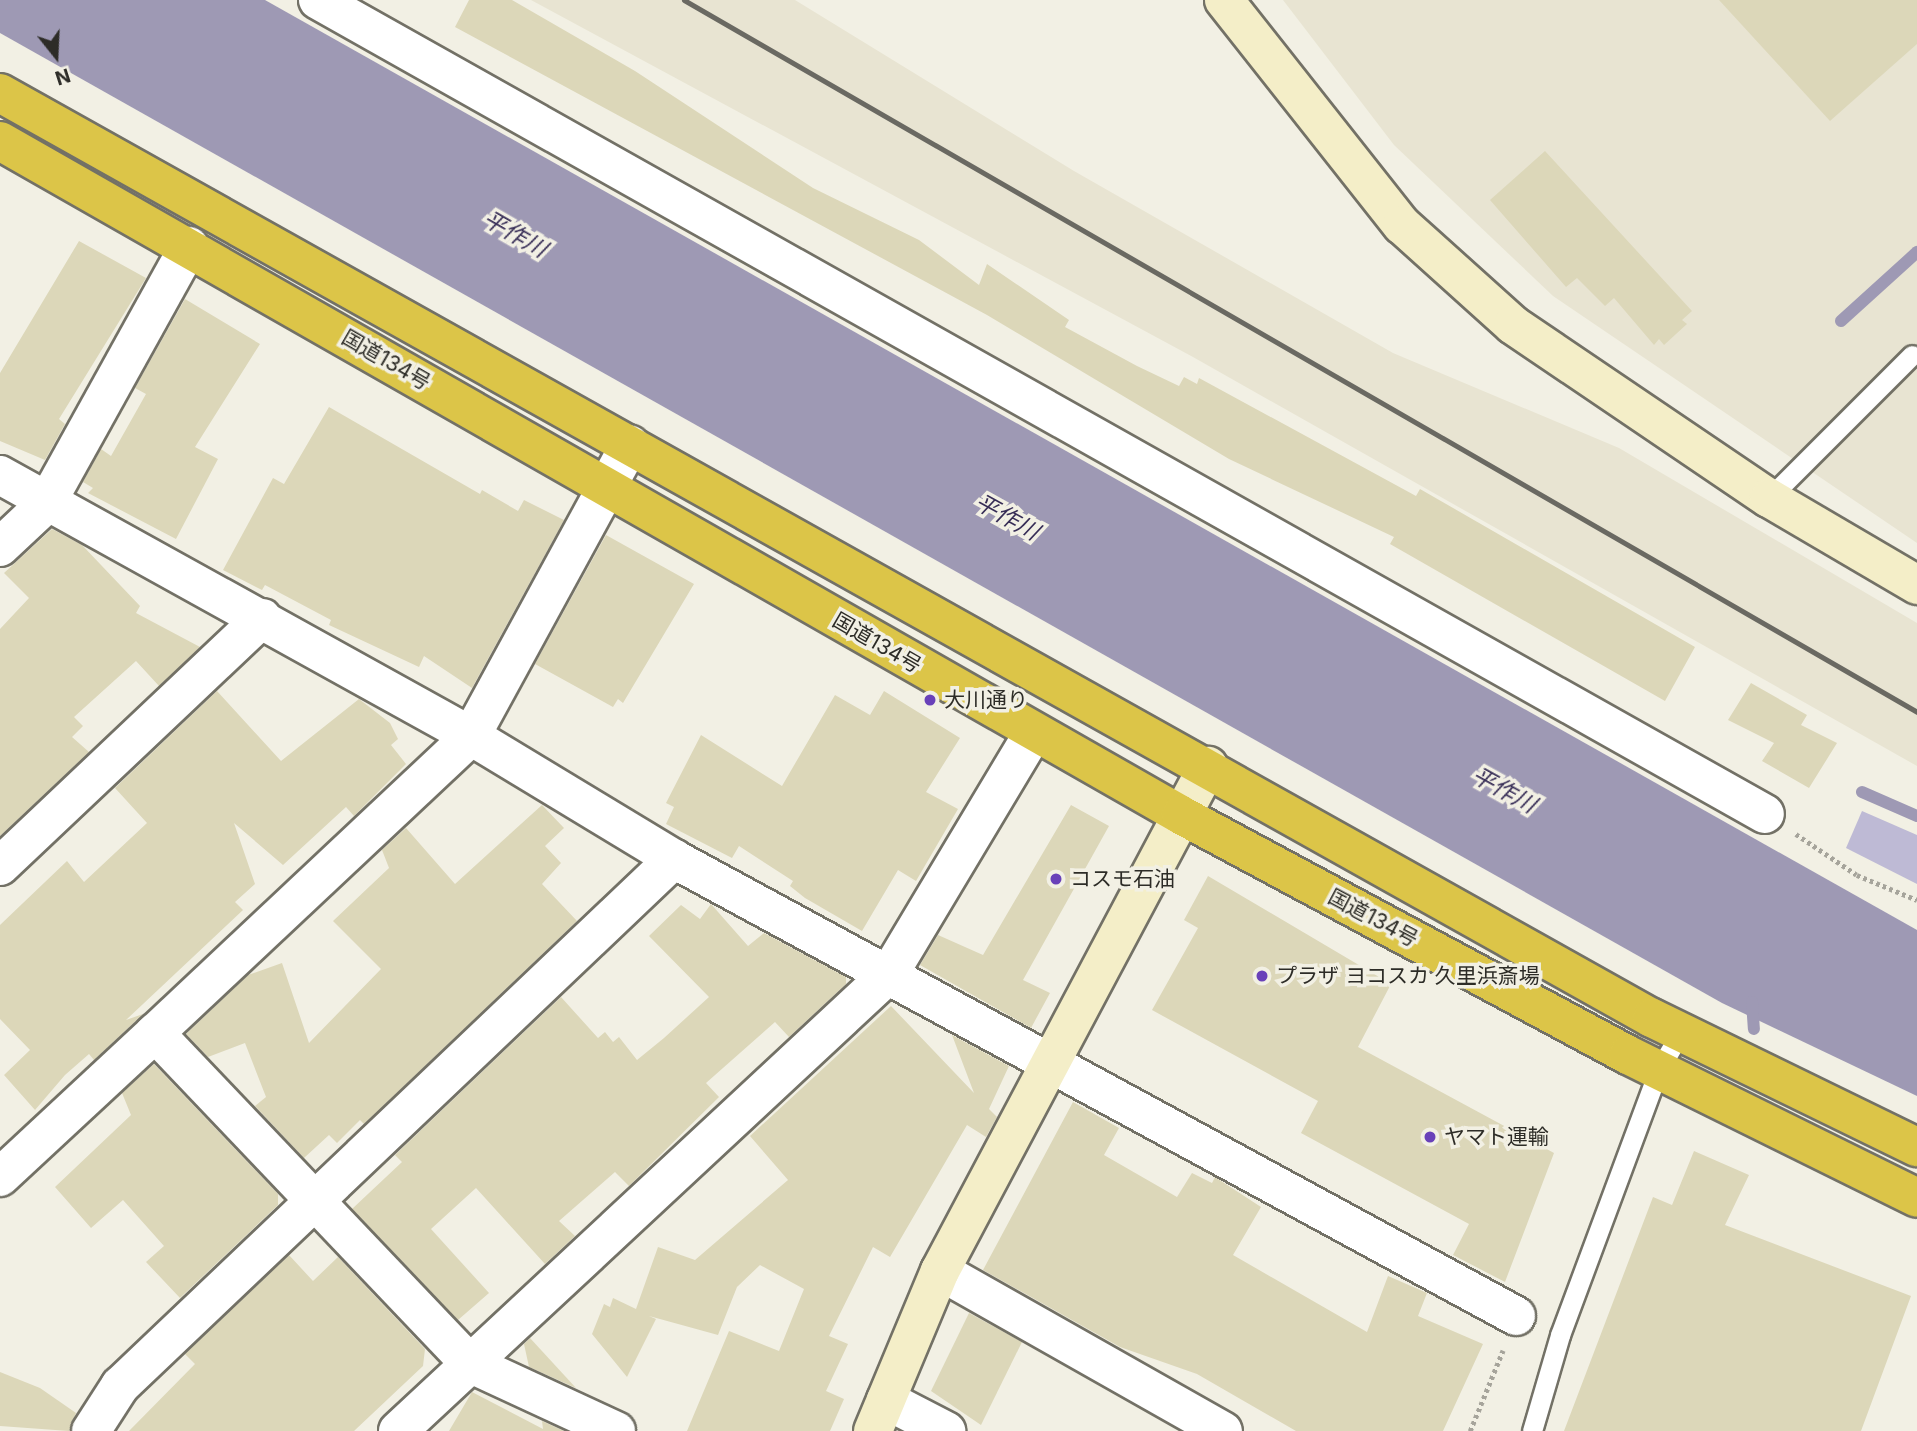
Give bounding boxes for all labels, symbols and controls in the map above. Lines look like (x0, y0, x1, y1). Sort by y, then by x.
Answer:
north arrow (21, 21, 91, 91)
text: N (52, 63, 73, 90)
water label: 平作川 (478, 205, 552, 263)
street label: 国道134号 (337, 325, 435, 395)
water label: 平作川 (970, 488, 1044, 546)
street label: 国道134号 (828, 608, 926, 678)
place label: 大川通り (944, 687, 1028, 713)
marker: 大川通り (922, 692, 938, 708)
water label: 平作川 (1467, 761, 1541, 819)
place label: コスモ石油 (1070, 866, 1175, 892)
marker: コスモ石油 (1048, 871, 1064, 887)
street label: 国道134号 (1324, 884, 1422, 952)
place label: プラザ ヨコスカ 久里浜斎場 (1276, 963, 1540, 989)
marker: プラザ ヨコスカ 久里浜斎場 (1254, 968, 1270, 984)
place label: ヤマト運輸 (1444, 1124, 1549, 1150)
marker: ヤマト運輸 (1422, 1129, 1438, 1145)

